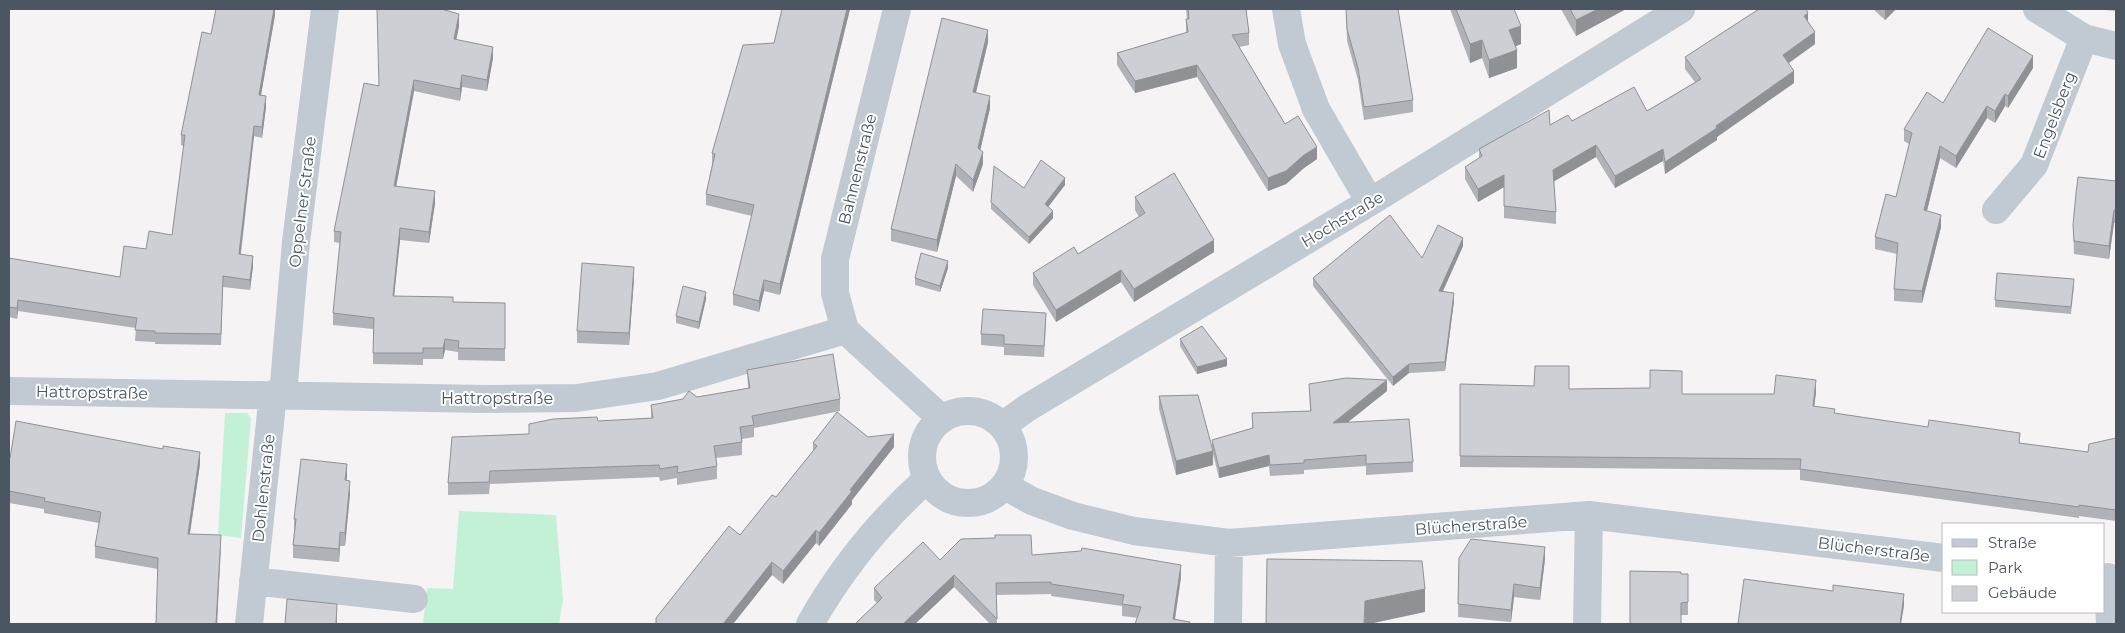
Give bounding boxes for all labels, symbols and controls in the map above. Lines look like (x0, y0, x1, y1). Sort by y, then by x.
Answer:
street label: Engelsberg (2029, 69, 2080, 162)
street label: Bahnenstraße (835, 112, 880, 226)
street label: Oppelner Straße (285, 135, 320, 269)
street label: Hochstraße (1298, 187, 1387, 251)
street label: Hattropstraße (36, 382, 148, 403)
street label: Hattropstraße (441, 389, 553, 408)
street label: Dohlenstraße (248, 433, 279, 543)
street label: Blücherstraße (1414, 512, 1528, 539)
legend (1942, 523, 2105, 613)
street label: Blücherstraße (1817, 533, 1931, 566)
text: Straße (1988, 533, 2037, 552)
text: Park (1988, 558, 2022, 577)
text: Gebäude (1988, 583, 2057, 602)

